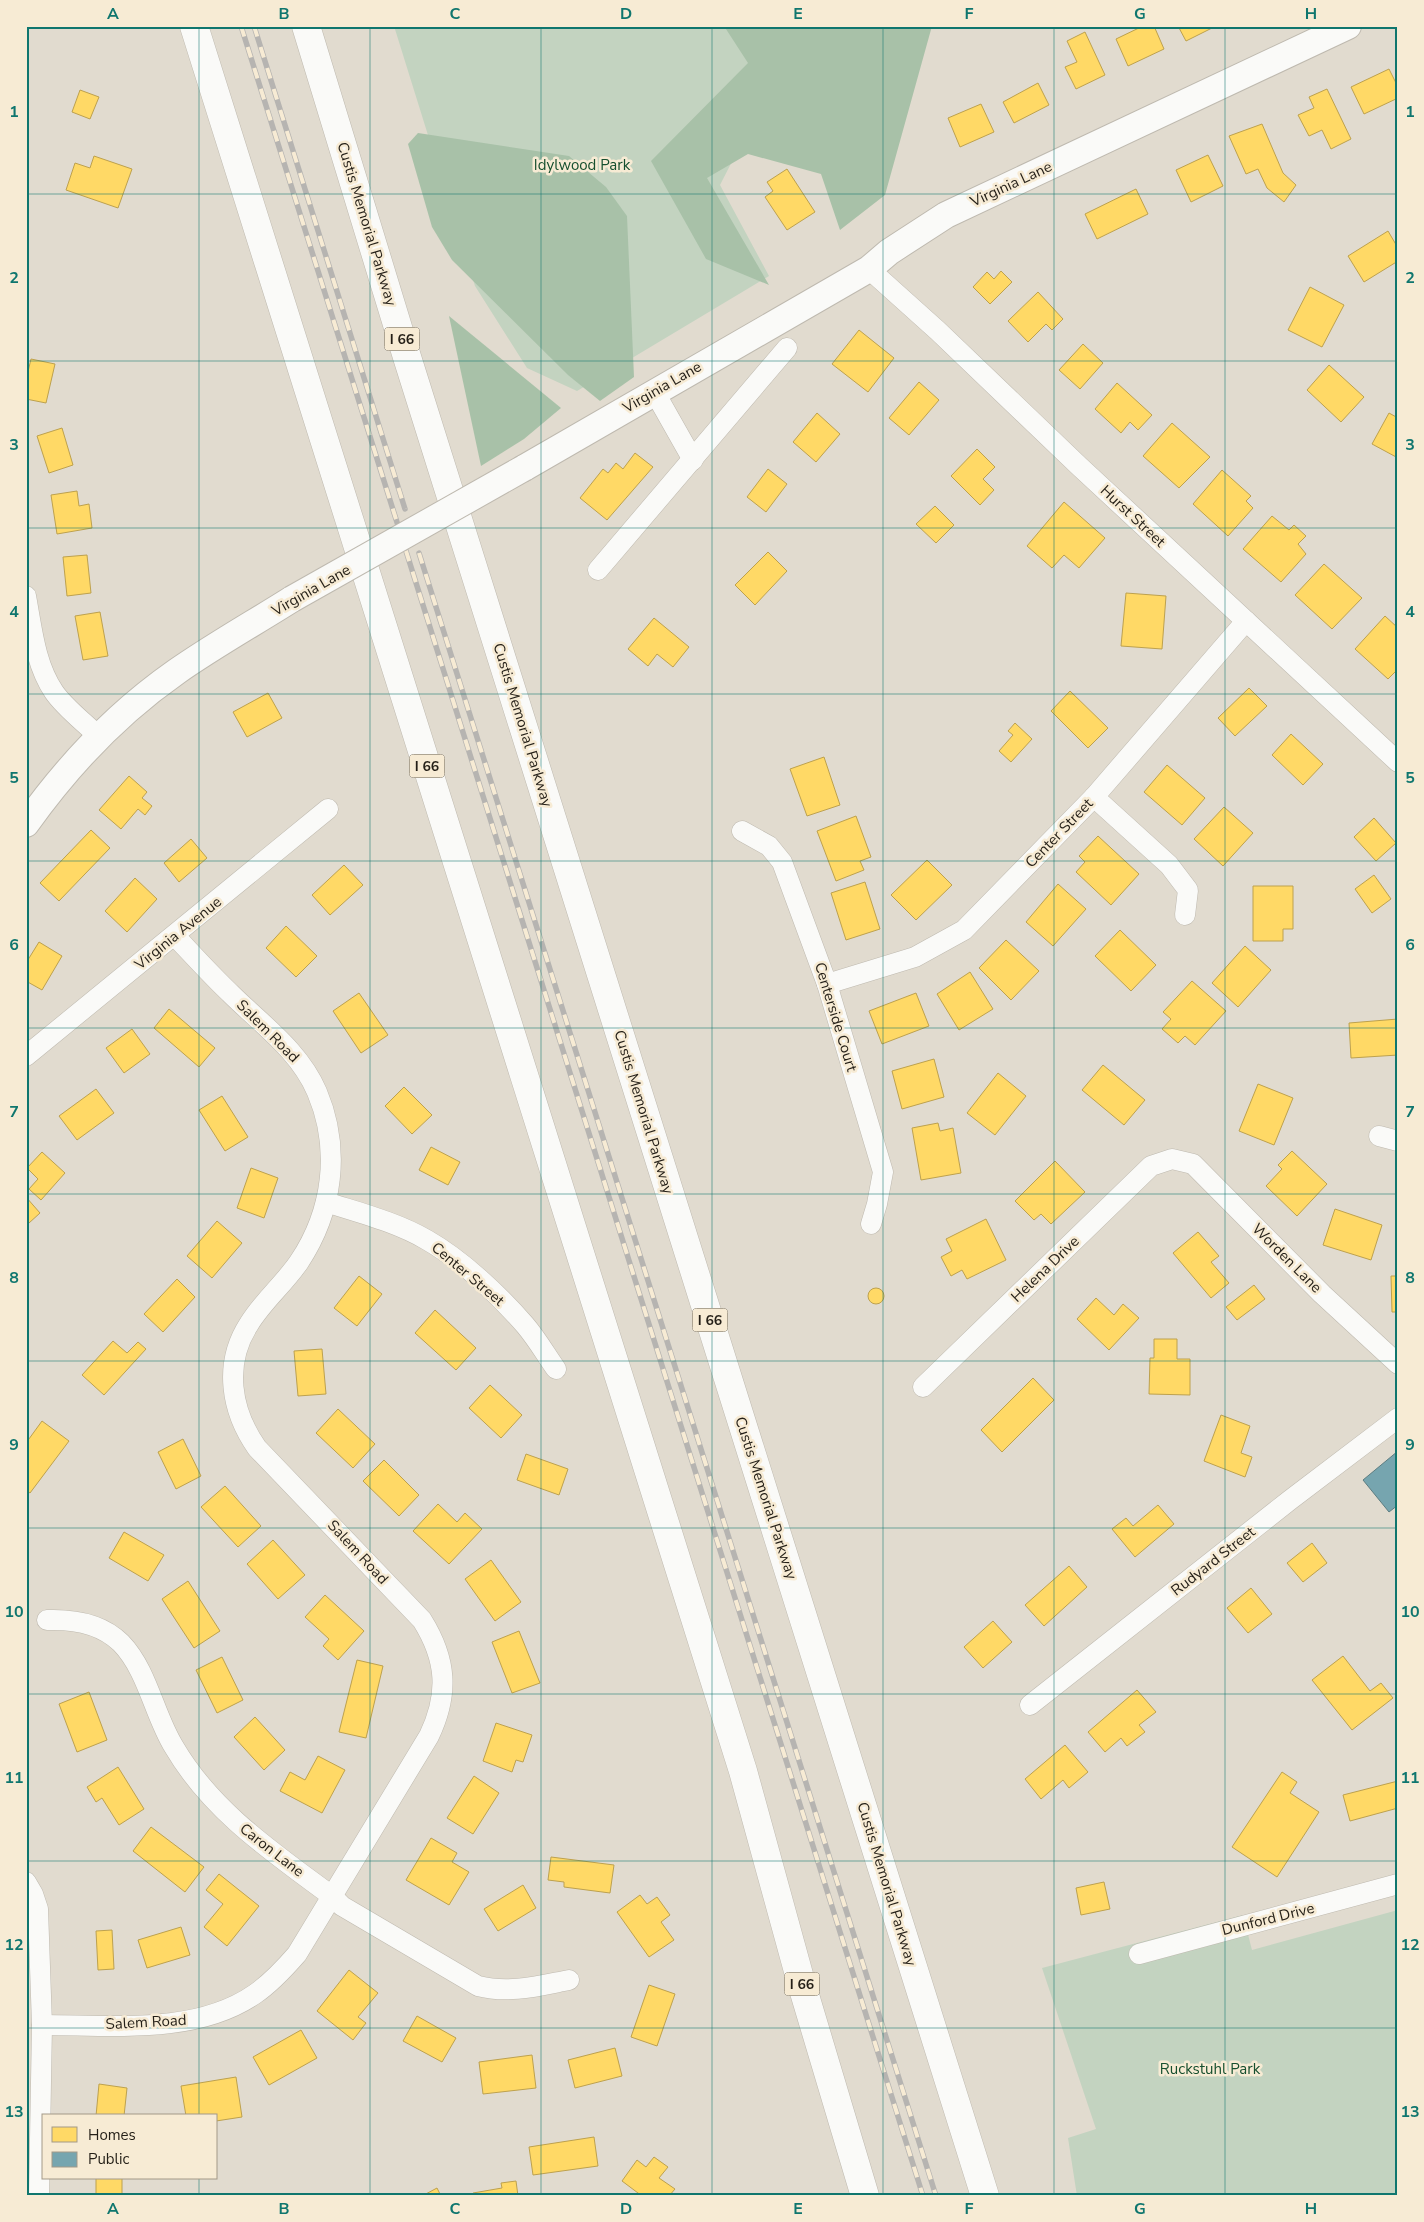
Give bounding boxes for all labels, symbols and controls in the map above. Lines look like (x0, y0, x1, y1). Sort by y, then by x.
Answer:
text: A (107, 3, 119, 25)
text: B (278, 3, 290, 25)
text: C (450, 3, 461, 25)
text: D (620, 3, 632, 25)
text: E (793, 3, 803, 25)
text: F (965, 3, 974, 25)
text: G (1134, 3, 1146, 25)
text: H (1305, 3, 1317, 25)
text: 1 (9, 101, 19, 123)
text: 1 (1405, 101, 1415, 123)
street label: Custis Memorial Parkway (333, 140, 402, 309)
park label: Idylwood Park (534, 155, 631, 175)
street label: Virginia Lane (966, 156, 1055, 212)
text: 2 (9, 267, 19, 289)
text: 2 (1405, 267, 1415, 289)
road number: I 66 (384, 328, 420, 350)
street label: Virginia Lane (618, 356, 705, 418)
text: 3 (9, 434, 19, 456)
text: 3 (1405, 434, 1415, 456)
street label: Hurst Street (1096, 481, 1170, 552)
street label: Virginia Lane (267, 559, 354, 621)
text: 4 (9, 601, 19, 623)
text: 4 (1405, 601, 1415, 623)
street label: Custis Memorial Parkway (489, 641, 558, 810)
road number: I 66 (410, 754, 444, 778)
text: 5 (9, 767, 19, 789)
text: 5 (1405, 767, 1415, 789)
street label: Center Street (1021, 793, 1098, 872)
street label: Virginia Avenue (130, 892, 226, 975)
text: 6 (9, 934, 19, 956)
text: 6 (1405, 934, 1415, 956)
street label: Centerside Court (810, 960, 862, 1075)
street label: Salem Road (232, 995, 304, 1067)
street label: Custis Memorial Parkway (610, 1028, 679, 1197)
text: 7 (9, 1101, 19, 1123)
text: 7 (1405, 1101, 1415, 1123)
street label: Worden Lane (1248, 1219, 1326, 1297)
street label: Helena Drive (1007, 1231, 1083, 1307)
street label: Center Street (427, 1238, 509, 1311)
text: 8 (9, 1267, 19, 1289)
text: 8 (1405, 1267, 1415, 1289)
road number: I 66 (692, 1308, 728, 1332)
street label: Custis Memorial Parkway (730, 1414, 802, 1582)
text: 9 (9, 1434, 19, 1456)
text: 9 (1405, 1434, 1415, 1456)
street label: Salem Road (323, 1516, 393, 1588)
street label: Rudyard Street (1167, 1521, 1260, 1600)
text: 10 (4, 1601, 24, 1623)
text: 10 (1400, 1601, 1420, 1623)
text: 11 (4, 1767, 24, 1789)
text: 11 (1400, 1767, 1420, 1789)
street label: Custis Memorial Parkway (853, 1800, 922, 1969)
street label: Caron Lane (236, 1819, 308, 1881)
street label: Dunford Drive (1220, 1898, 1316, 1940)
text: 12 (4, 1934, 24, 1956)
text: 12 (1400, 1934, 1420, 1956)
road number: I 66 (784, 1972, 820, 1996)
street label: Salem Road (105, 2010, 187, 2034)
park label: Ruckstuhl Park (1160, 2059, 1261, 2079)
text: 13 (4, 2101, 24, 2123)
text: 13 (1400, 2101, 1420, 2123)
legend (42, 2114, 218, 2180)
text: Homes (88, 2125, 136, 2145)
text: Public (88, 2149, 129, 2169)
text: A (107, 2198, 119, 2220)
text: B (278, 2198, 290, 2220)
text: C (450, 2198, 461, 2220)
text: D (620, 2198, 632, 2220)
text: E (793, 2198, 803, 2220)
text: F (965, 2198, 974, 2220)
text: G (1134, 2198, 1146, 2220)
text: H (1305, 2198, 1317, 2220)

